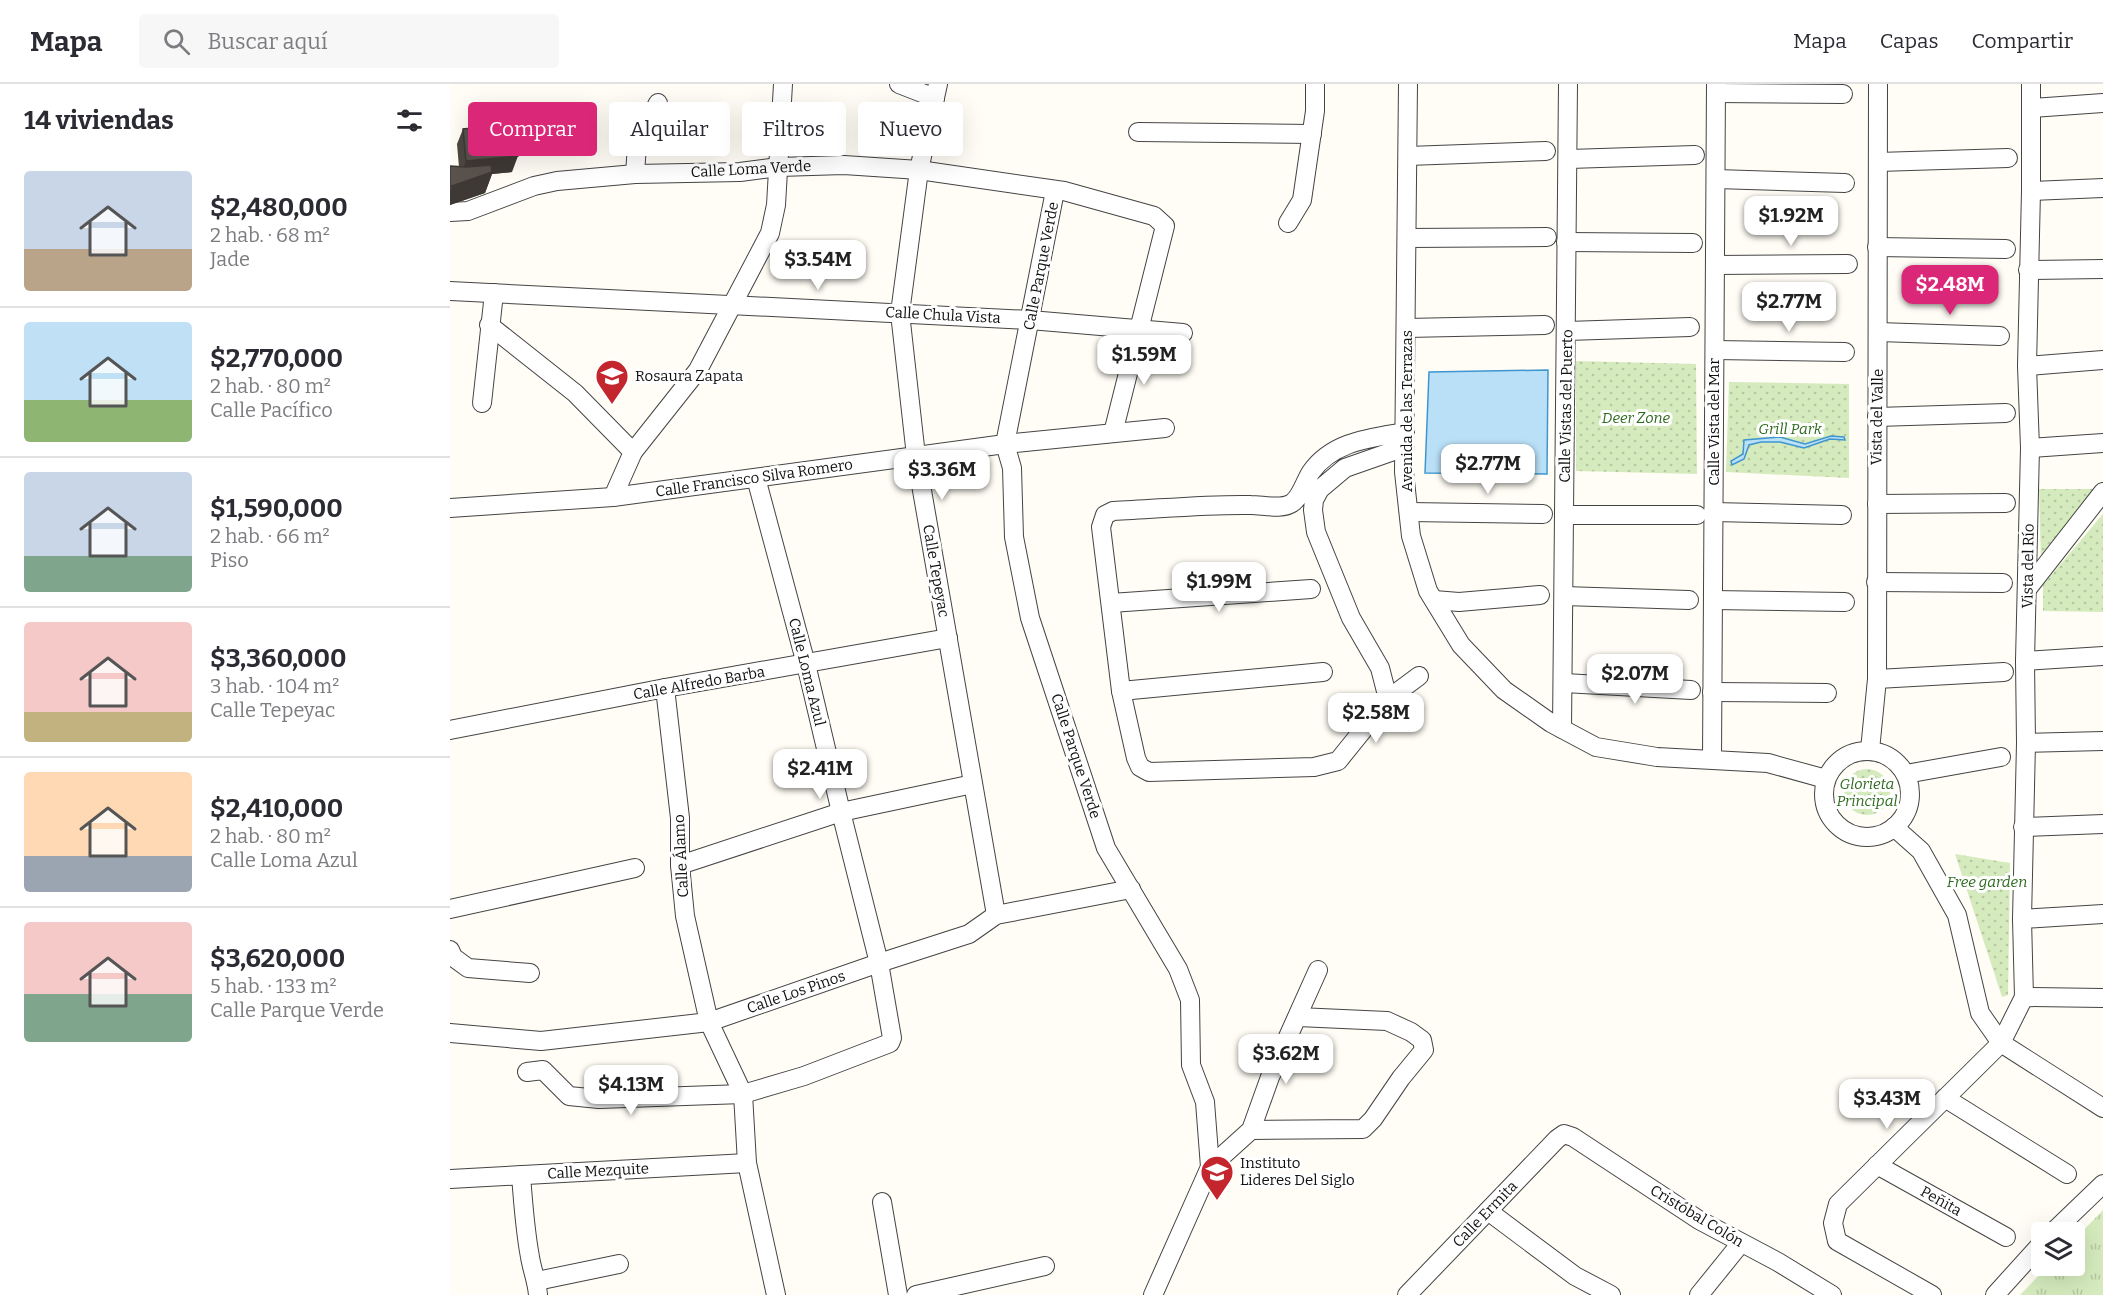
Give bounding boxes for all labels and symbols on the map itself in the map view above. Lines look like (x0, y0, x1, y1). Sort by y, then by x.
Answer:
street label: Calle Loma Verde (690, 157, 812, 181)
pin: $1.92M (1742, 196, 1840, 247)
street label: Calle Parque Verde (1020, 200, 1062, 332)
pin: $3.54M (769, 240, 867, 291)
pin: $2.48M (1901, 265, 1999, 316)
pin: $2.77M (1740, 282, 1838, 333)
street label: Calle Chula Vista (885, 303, 1001, 327)
street label: Calle Vistas del Puerto (1556, 329, 1576, 483)
street label: Avenida de las Terrazas (1398, 330, 1416, 492)
pin: $1.59M (1095, 335, 1193, 386)
school or university icon: Rosaura Zapata (594, 358, 630, 405)
street label: Calle Vista del Mar (1705, 358, 1723, 486)
place label: Rosaura Zapata (635, 367, 743, 385)
street label: Vista del Valle (1867, 369, 1887, 465)
park label: Deer Zone (1602, 409, 1671, 427)
park label: Grill Park (1758, 420, 1823, 438)
pin: $2.77M (1439, 444, 1537, 495)
pin: $3.36M (893, 450, 991, 501)
street label: Calle Francisco Silva Romero (654, 455, 854, 501)
street label: Calle Tepeyac (919, 523, 953, 619)
street label: Vista del Río (2018, 523, 2038, 609)
pin: $1.99M (1170, 562, 1268, 613)
street label: Calle Loma Azul (785, 616, 829, 728)
pin: $2.07M (1586, 654, 1684, 705)
street label: Calle Alfredo Barba (632, 663, 766, 703)
street label: Calle Parque Verde (1047, 691, 1105, 821)
pin: $2.58M (1327, 693, 1425, 744)
pin: $2.41M (771, 749, 869, 800)
park label: Glorieta Principal (1836, 775, 1898, 810)
street label: Calle Álamo (670, 814, 692, 898)
park label: Free garden (1947, 873, 2027, 891)
street label: Calle Los Pinos (744, 967, 848, 1017)
pin: $3.62M (1237, 1034, 1335, 1085)
pin: $4.13M (582, 1065, 680, 1116)
pin: $3.43M (1838, 1079, 1936, 1130)
school or university icon: Instituto Lideres Del Siglo (1199, 1154, 1235, 1201)
place label: Instituto Lideres Del Siglo (1240, 1154, 1355, 1189)
street label: Calle Mezquite (547, 1159, 649, 1183)
street label: Calle Ermita (1449, 1177, 1521, 1251)
street label: Cristóbal Colón (1647, 1181, 1747, 1251)
street label: Peñita (1917, 1182, 1965, 1220)

